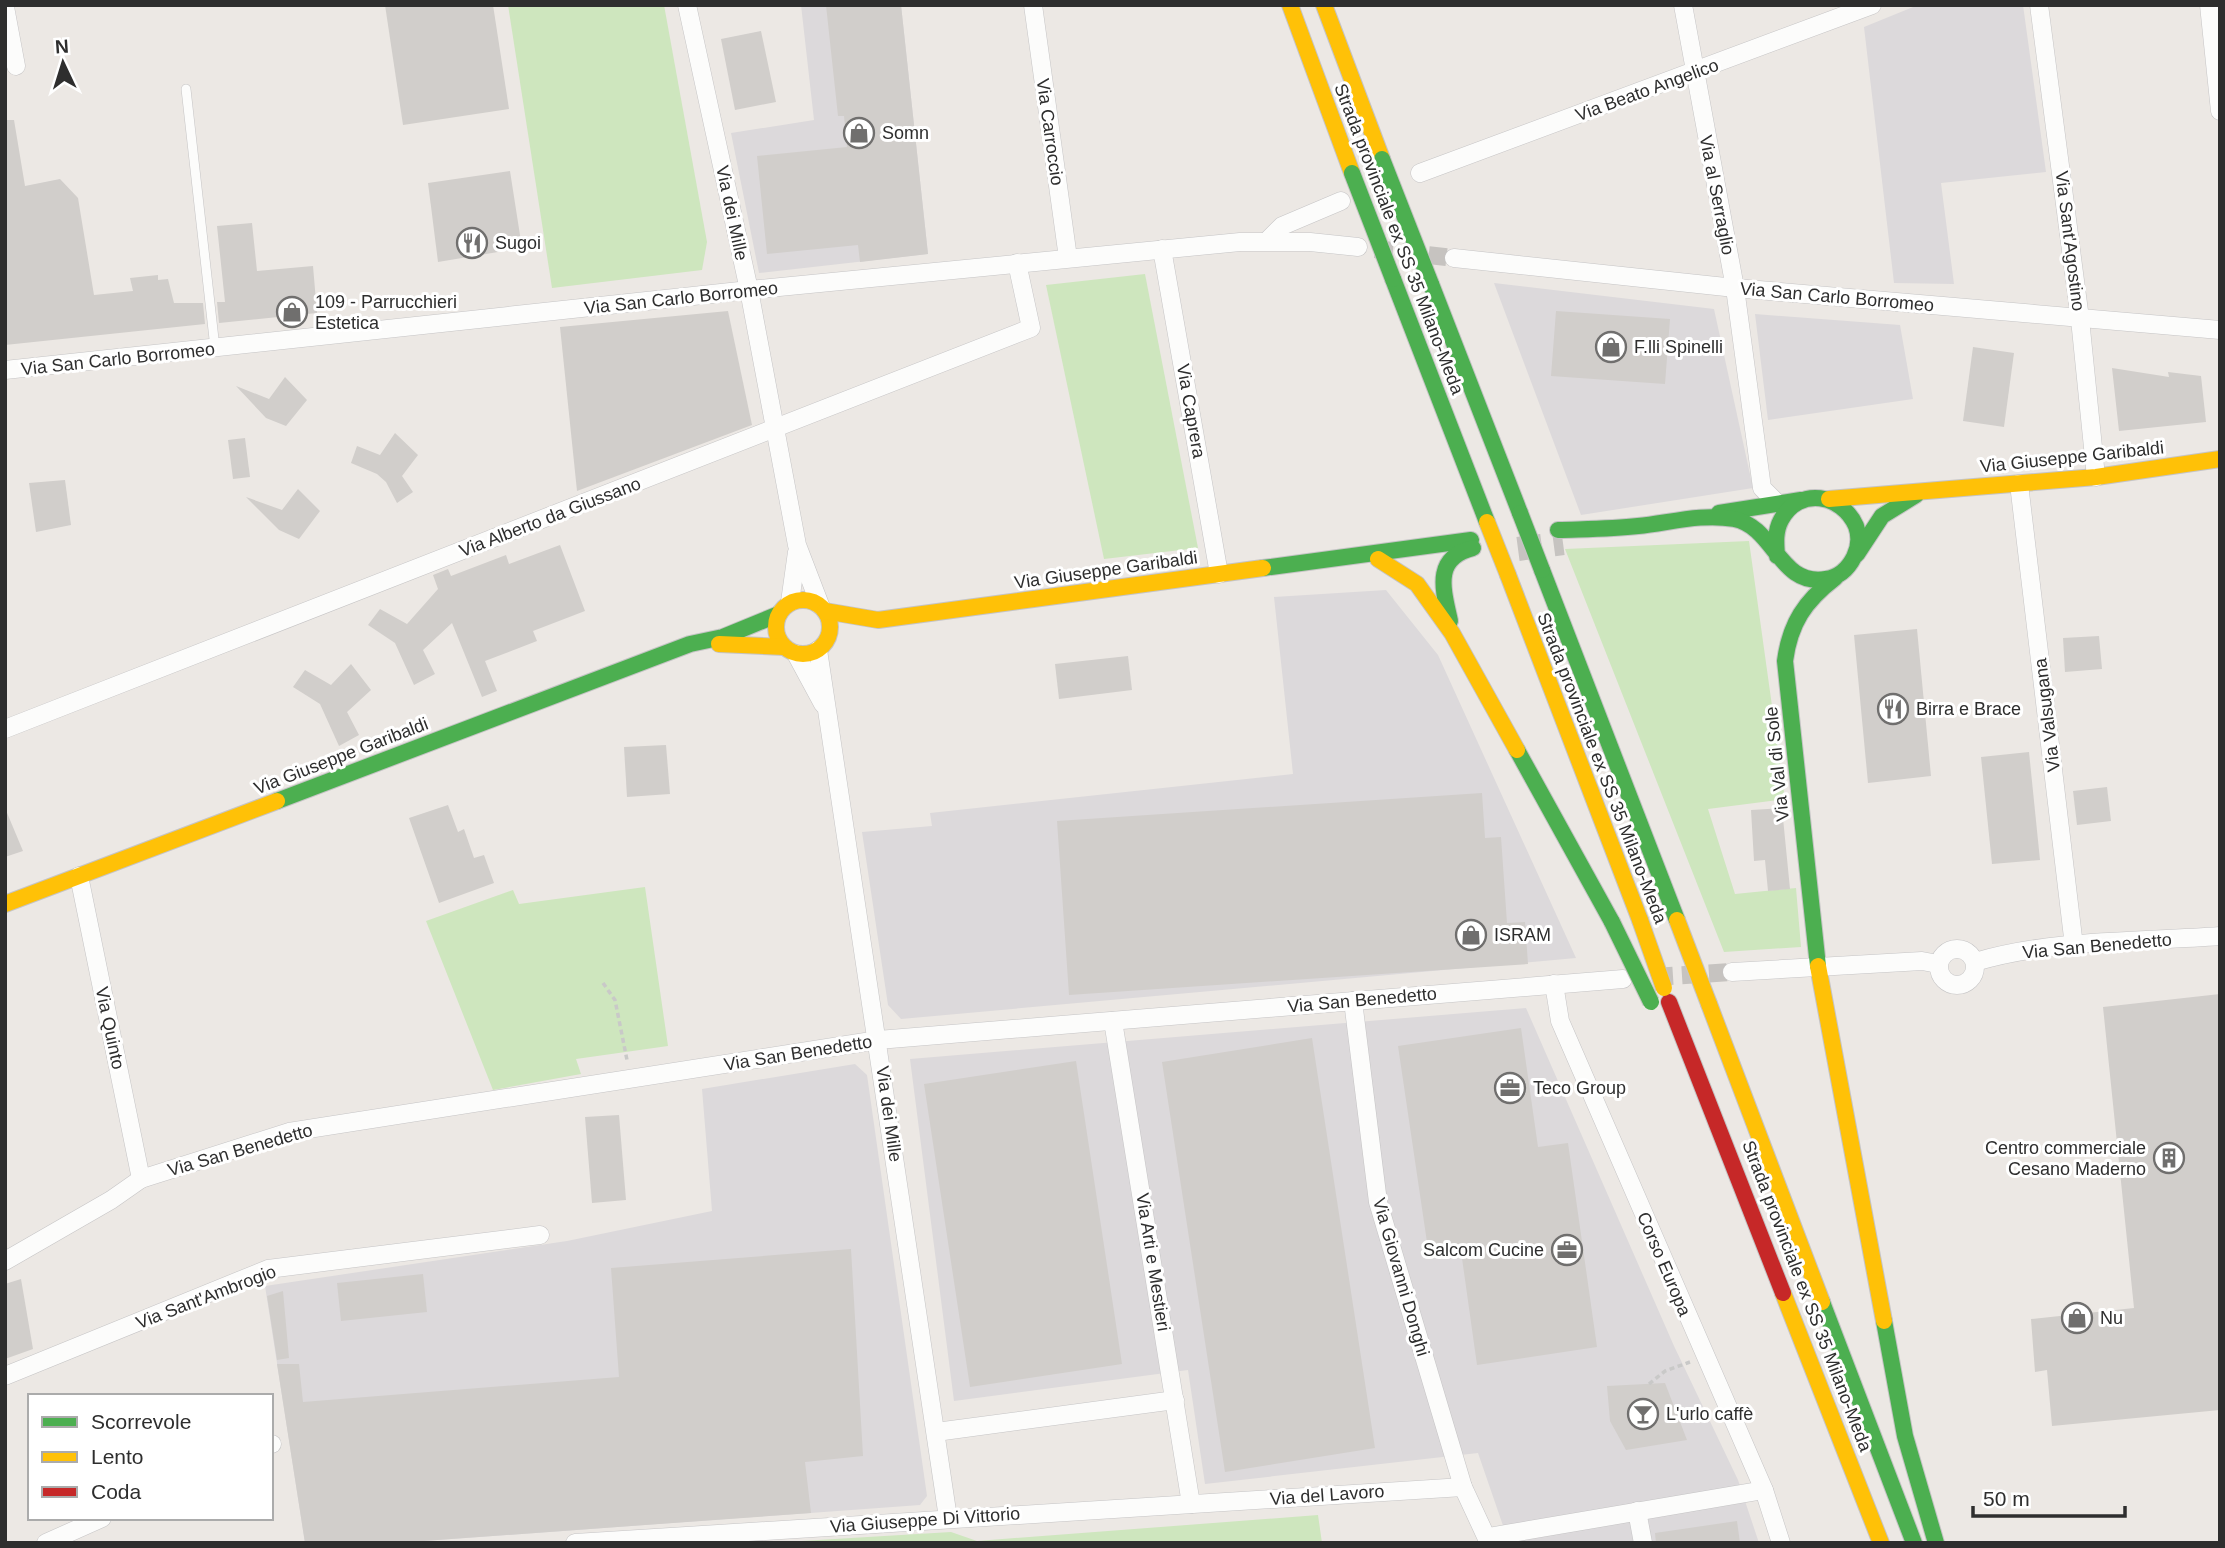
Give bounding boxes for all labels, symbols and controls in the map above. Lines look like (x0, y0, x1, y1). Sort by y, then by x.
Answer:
north arrow (28, 28, 98, 98)
text: N (54, 36, 69, 57)
street label: Via Beato Angelico (1573, 55, 1721, 125)
street label: Via Carroccio (1033, 77, 1067, 187)
street label: Strada provinciale ex SS 35 Milano-Meda (1330, 81, 1468, 398)
shop icon: Somn (842, 116, 876, 150)
place label: Somn (882, 123, 929, 143)
street label: Via al Serraglio (1696, 133, 1738, 257)
street label: Via dei Mille (712, 164, 752, 262)
street label: Via Sant'Agostino (2051, 170, 2089, 312)
restaurant icon: Sugoi (455, 226, 489, 260)
place label: Sugoi (495, 233, 541, 253)
street label: Via San Carlo Borromeo (583, 278, 779, 318)
street label: Via San Carlo Borromeo (1739, 279, 1935, 315)
place label: 109 - Parrucchieri Estetica (315, 292, 457, 333)
shop icon: 109 - Parrucchieri Estetica (275, 295, 309, 329)
shop icon: F.lli Spinelli (1594, 330, 1628, 364)
place label: F.lli Spinelli (1634, 337, 1723, 357)
street label: Via San Carlo Borromeo (20, 339, 216, 379)
street label: Via Caprera (1173, 362, 1209, 461)
street label: Via Giuseppe Garibaldi (1979, 437, 2165, 477)
street label: Via Alberto da Giussano (456, 473, 644, 561)
street label: Via Giuseppe Garibaldi (1013, 547, 1199, 593)
street label: Strada provinciale ex SS 35 Milano-Meda (1533, 610, 1671, 927)
street label: Via Valsugana (2030, 656, 2064, 773)
restaurant icon: Birra e Brace (1876, 692, 1910, 726)
place label: Birra e Brace (1916, 699, 2021, 719)
street label: Via Val di Sole (1761, 706, 1793, 822)
street label: Via Giuseppe Garibaldi (251, 714, 431, 798)
shop icon: ISRAM (1454, 918, 1488, 952)
place label: ISRAM (1494, 925, 1551, 945)
street label: Via San Benedetto (2022, 930, 2172, 962)
street label: Via San Benedetto (1287, 984, 1437, 1016)
street label: Via Quinto (92, 985, 128, 1071)
street label: Via San Benedetto (722, 1031, 874, 1075)
street label: Via dei Mille (872, 1065, 906, 1163)
office icon: Teco Group (1493, 1071, 1527, 1105)
place label: Teco Group (1533, 1078, 1626, 1098)
street label: Via San Benedetto (165, 1120, 315, 1180)
street label: Strada provinciale ex SS 35 Milano-Meda (1738, 1138, 1876, 1455)
place label: Centro commerciale Cesano Maderno (1985, 1138, 2146, 1179)
building icon: Centro commerciale Cesano Maderno (2152, 1141, 2186, 1175)
street label: Via Arti e Mestieri (1132, 1191, 1174, 1333)
street label: Via Giovanni Donghi (1369, 1196, 1433, 1358)
street label: Corso Europa (1633, 1209, 1695, 1320)
office icon: Salcom Cucine (1550, 1233, 1584, 1267)
place label: Salcom Cucine (1423, 1240, 1544, 1260)
street label: Via Sant'Ambrogio (133, 1261, 279, 1333)
shop icon: Nu (2060, 1301, 2094, 1335)
place label: Nu (2100, 1308, 2123, 1328)
legend (28, 1394, 273, 1520)
bar icon: L'urlo caffè (1626, 1397, 1660, 1431)
place label: L'urlo caffè (1666, 1404, 1753, 1424)
text: Scorrevole (91, 1410, 191, 1433)
text: Lento (91, 1445, 144, 1468)
scale bar (1973, 1474, 2125, 1518)
text: Coda (91, 1480, 142, 1503)
street label: Via del Lavoro (1269, 1481, 1385, 1509)
text: 50 m (1983, 1487, 2030, 1510)
street label: Via Giuseppe Di Vittorio (829, 1503, 1021, 1537)

